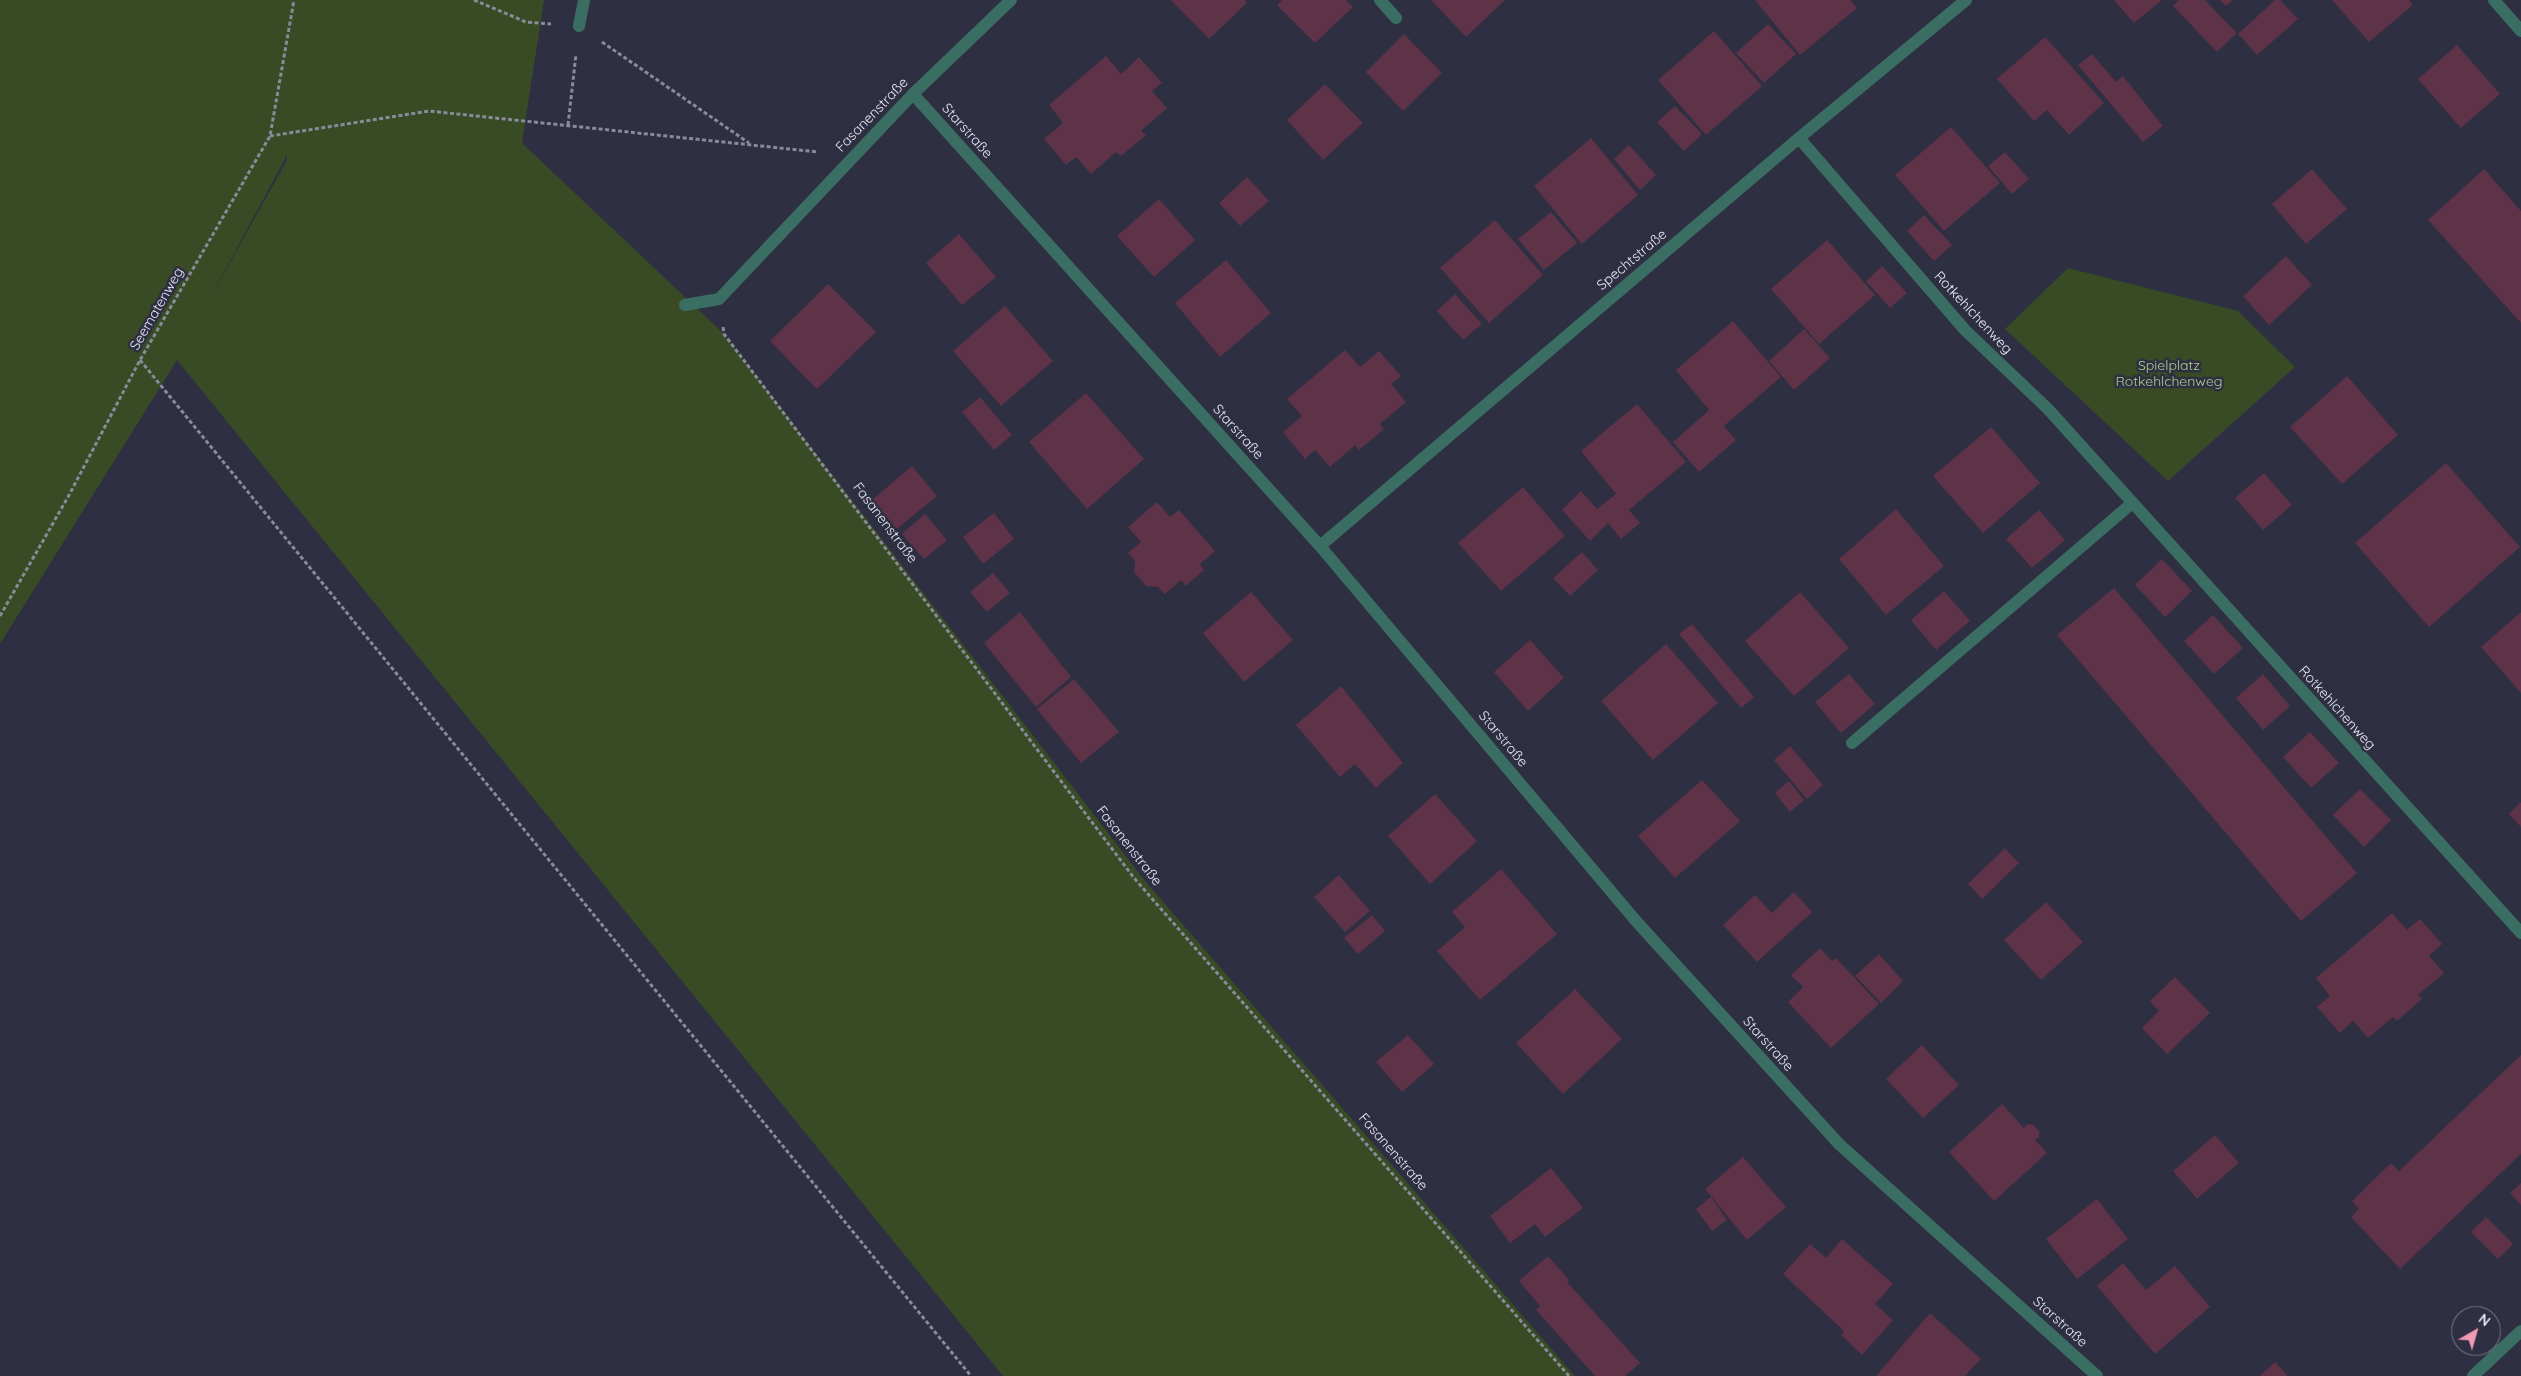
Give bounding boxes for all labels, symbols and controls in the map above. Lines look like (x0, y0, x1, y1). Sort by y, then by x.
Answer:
street label: Fasanenstraße (832, 74, 912, 156)
street label: Starstraße (938, 100, 996, 162)
street label: Spechtstraße (1594, 226, 1670, 294)
street label: Seematenweg (127, 265, 187, 353)
street label: Rotkehlchenweg (1930, 268, 2016, 358)
park label: Spielplatz Rotkehlchenweg (2116, 358, 2222, 391)
street label: Starstraße (1209, 401, 1267, 463)
street label: Fasanenstraße (849, 479, 921, 567)
street label: Rotkehlchenweg (2295, 663, 2379, 753)
street label: Starstraße (1475, 708, 1531, 770)
street label: Fasanenstraße (1093, 803, 1165, 889)
street label: Starstraße (1739, 1013, 1797, 1075)
street label: Fasanenstraße (1355, 1110, 1431, 1194)
street label: Starstraße (2029, 1293, 2091, 1351)
north arrow (2451, 1306, 2501, 1356)
text: N (2475, 1310, 2494, 1330)

